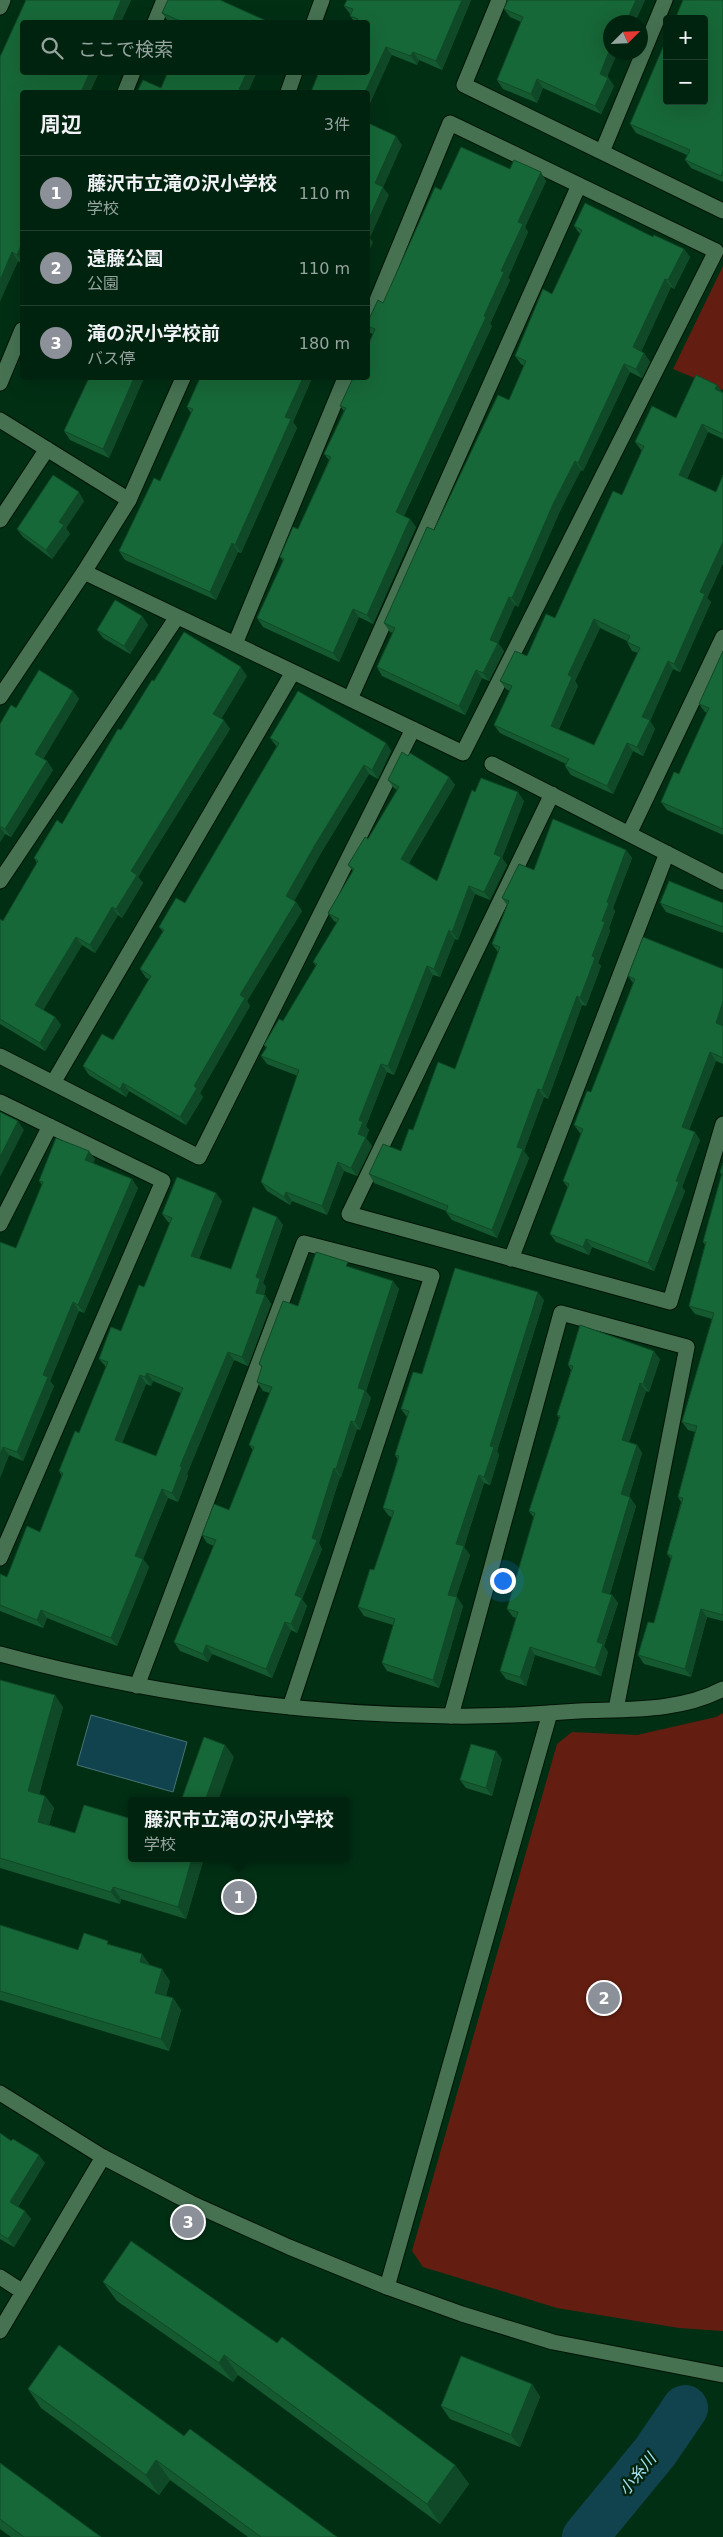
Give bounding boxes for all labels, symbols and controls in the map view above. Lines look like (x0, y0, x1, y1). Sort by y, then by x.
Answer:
north arrow (603, 15, 648, 60)
map controls (663, 15, 708, 105)
button: + (663, 15, 708, 60)
search box (20, 20, 370, 75)
icon: search (38, 34, 66, 62)
text: ここで検索 (78, 38, 173, 60)
button: − (663, 60, 708, 105)
text: 周辺 (40, 113, 82, 137)
text: 3件 (324, 115, 350, 134)
text: 藤沢市立滝の沢小学校 (87, 172, 277, 194)
text: 1 (50, 184, 62, 203)
text: 110 m (299, 184, 350, 203)
text: 学校 (87, 199, 119, 218)
text: 遠藤公園 (87, 247, 163, 269)
text: 2 (50, 259, 62, 278)
text: 110 m (299, 259, 350, 278)
text: 公園 (87, 274, 119, 293)
text: 滝の沢小学校前 (87, 322, 220, 344)
text: 3 (50, 334, 62, 353)
text: 180 m (299, 334, 350, 353)
text: バス停 (87, 349, 135, 368)
your location (490, 1568, 516, 1594)
popup (128, 1797, 350, 1862)
text: 藤沢市立滝の沢小学校 (144, 1808, 334, 1830)
text: 学校 (144, 1835, 176, 1854)
pin: 1 (223, 1878, 255, 1916)
pin: 2 (588, 1979, 620, 2017)
pin: 3 (172, 2203, 204, 2241)
water label: 小糸川 (615, 2448, 661, 2499)

